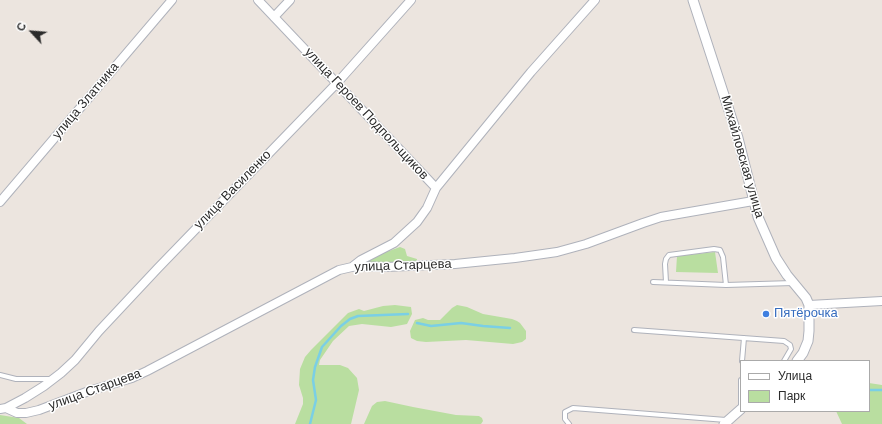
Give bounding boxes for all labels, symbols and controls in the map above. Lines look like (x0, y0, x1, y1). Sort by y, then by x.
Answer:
north arrow (12, 12, 52, 52)
text: С (13, 20, 29, 33)
street label: улица Героев Подпольщиков (301, 45, 431, 183)
street label: улица Златника (49, 60, 123, 142)
street label: Михайловская улица (717, 94, 767, 220)
street label: улица Василенко (191, 147, 275, 233)
street label: улица Старцева (354, 257, 452, 275)
place label: Пятёрочка (774, 306, 838, 322)
marker: Пятёрочка (761, 309, 771, 319)
legend (740, 360, 870, 412)
street label: улица Старцева (47, 366, 143, 414)
text: Улица (778, 368, 812, 384)
text: Парк (778, 388, 805, 404)

